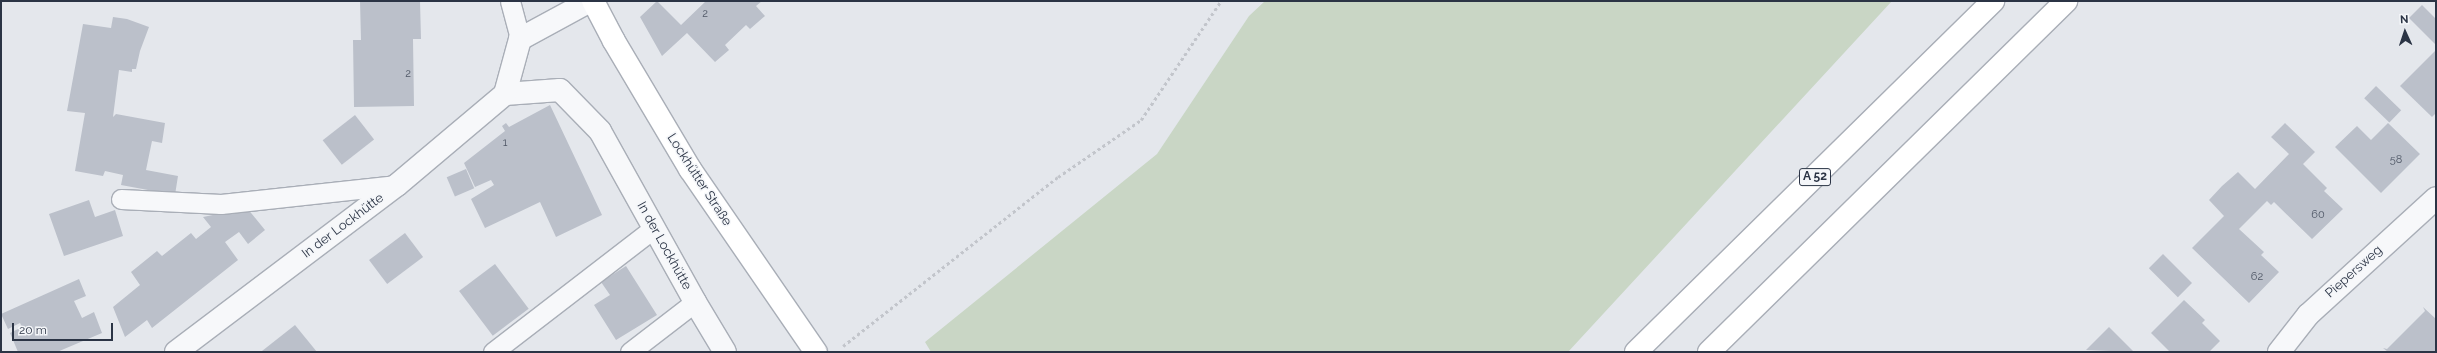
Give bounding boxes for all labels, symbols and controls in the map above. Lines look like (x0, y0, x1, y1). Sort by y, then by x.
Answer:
house number: 2 (702, 7, 708, 21)
north arrow (2385, 12, 2425, 52)
text: N (2400, 13, 2409, 26)
house number: 2 (405, 67, 411, 81)
street label: Lockhütter Straße (663, 131, 735, 229)
house number: 1 (503, 136, 507, 150)
house number: 58 (2390, 153, 2402, 167)
road number: A 52 (1798, 167, 1832, 187)
street label: In der Lockhütte (299, 190, 387, 262)
street label: In der Lockhütte (633, 199, 695, 293)
house number: 60 (2311, 208, 2325, 222)
street label: Piepersweg (2322, 242, 2386, 302)
house number: 62 (2251, 270, 2263, 284)
scale bar (14, 315, 115, 341)
text: 20 m (19, 323, 47, 337)

